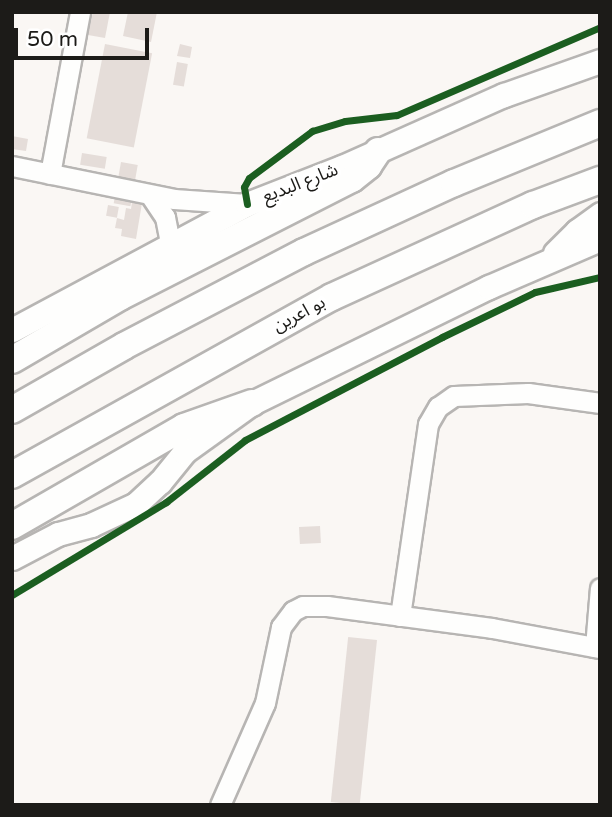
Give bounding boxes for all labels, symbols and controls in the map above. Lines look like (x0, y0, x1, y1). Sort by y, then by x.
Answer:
scale bar (18, 14, 152, 58)
text: 50 m (27, 27, 78, 52)
street label: شارع البديع (259, 159, 341, 207)
street label: بو اعرين (269, 291, 329, 337)

